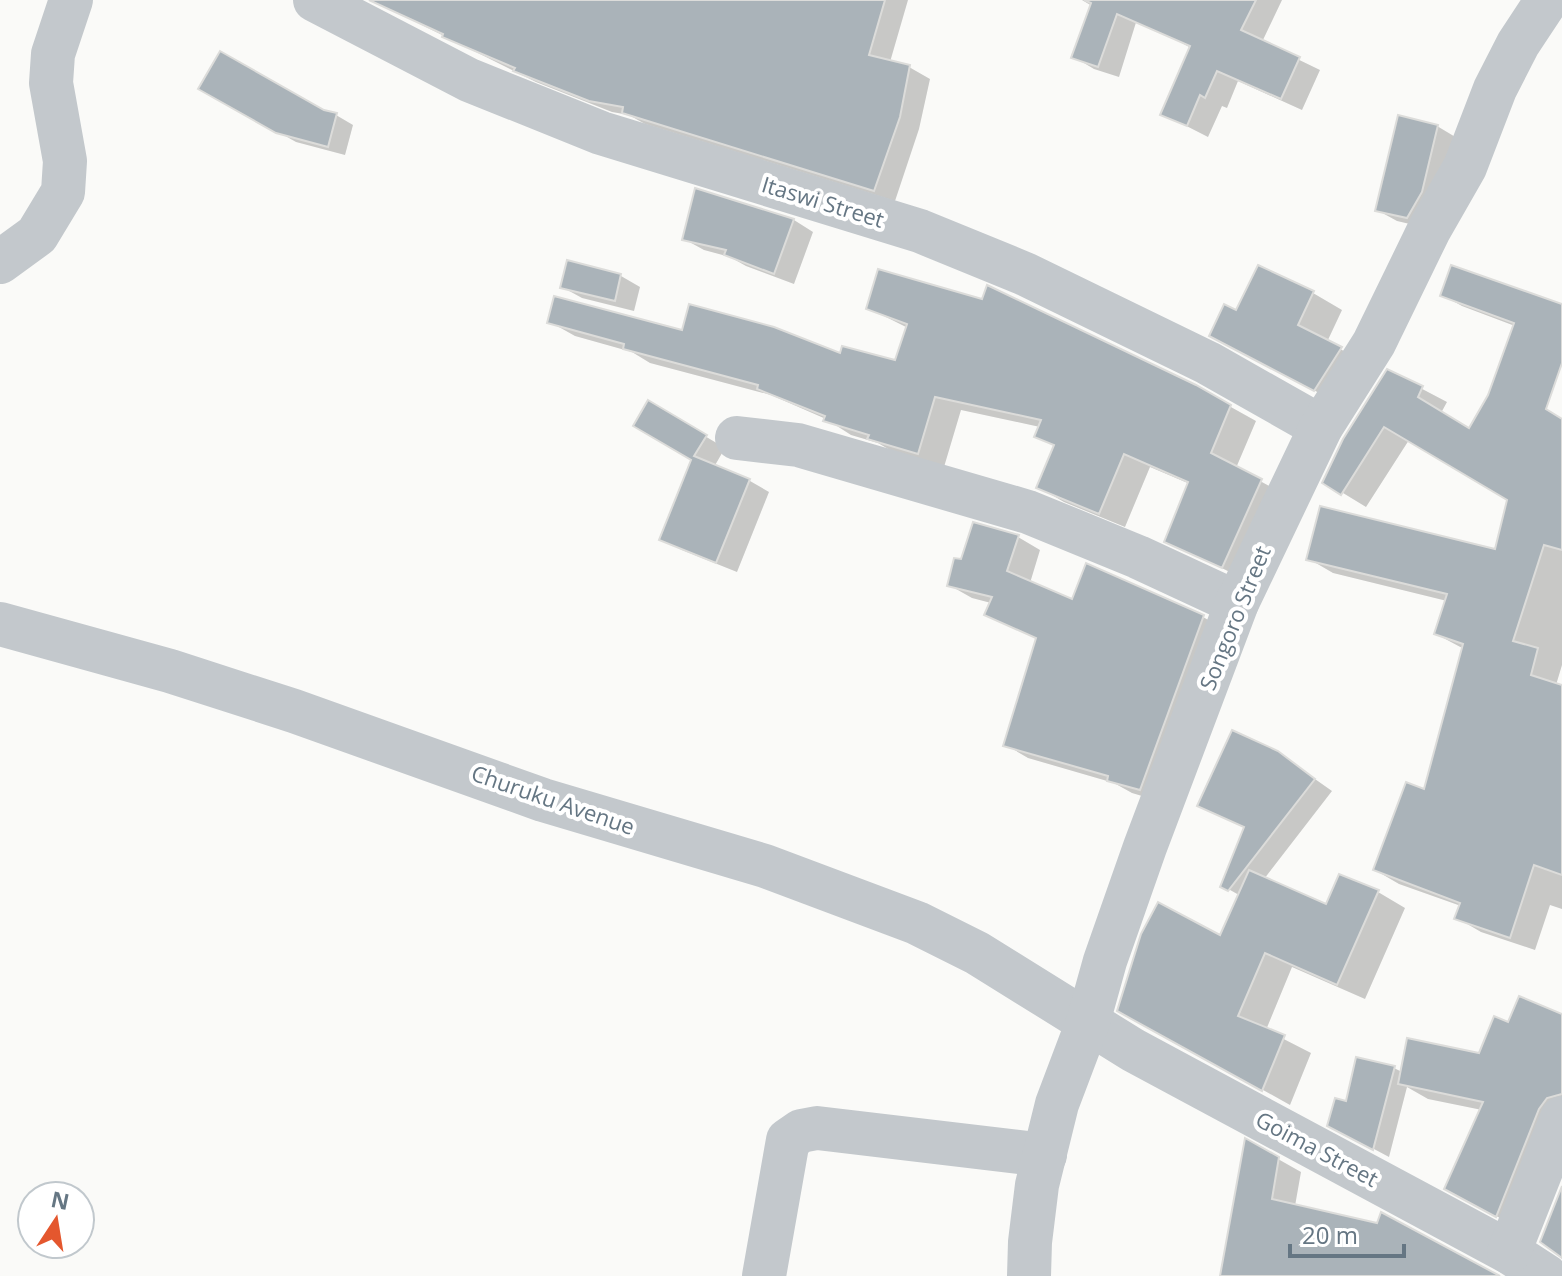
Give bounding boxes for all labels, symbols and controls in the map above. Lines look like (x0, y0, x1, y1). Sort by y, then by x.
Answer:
street label: Itaswi Street (758, 168, 888, 234)
street label: Songoro Street (1191, 541, 1277, 694)
street label: Churuku Avenue (468, 757, 639, 841)
street label: Goima Street (1251, 1103, 1384, 1193)
north arrow (16, 1180, 96, 1260)
text: N (48, 1183, 72, 1216)
scale bar (1290, 1208, 1404, 1258)
text: 20 m (1302, 1218, 1358, 1251)

